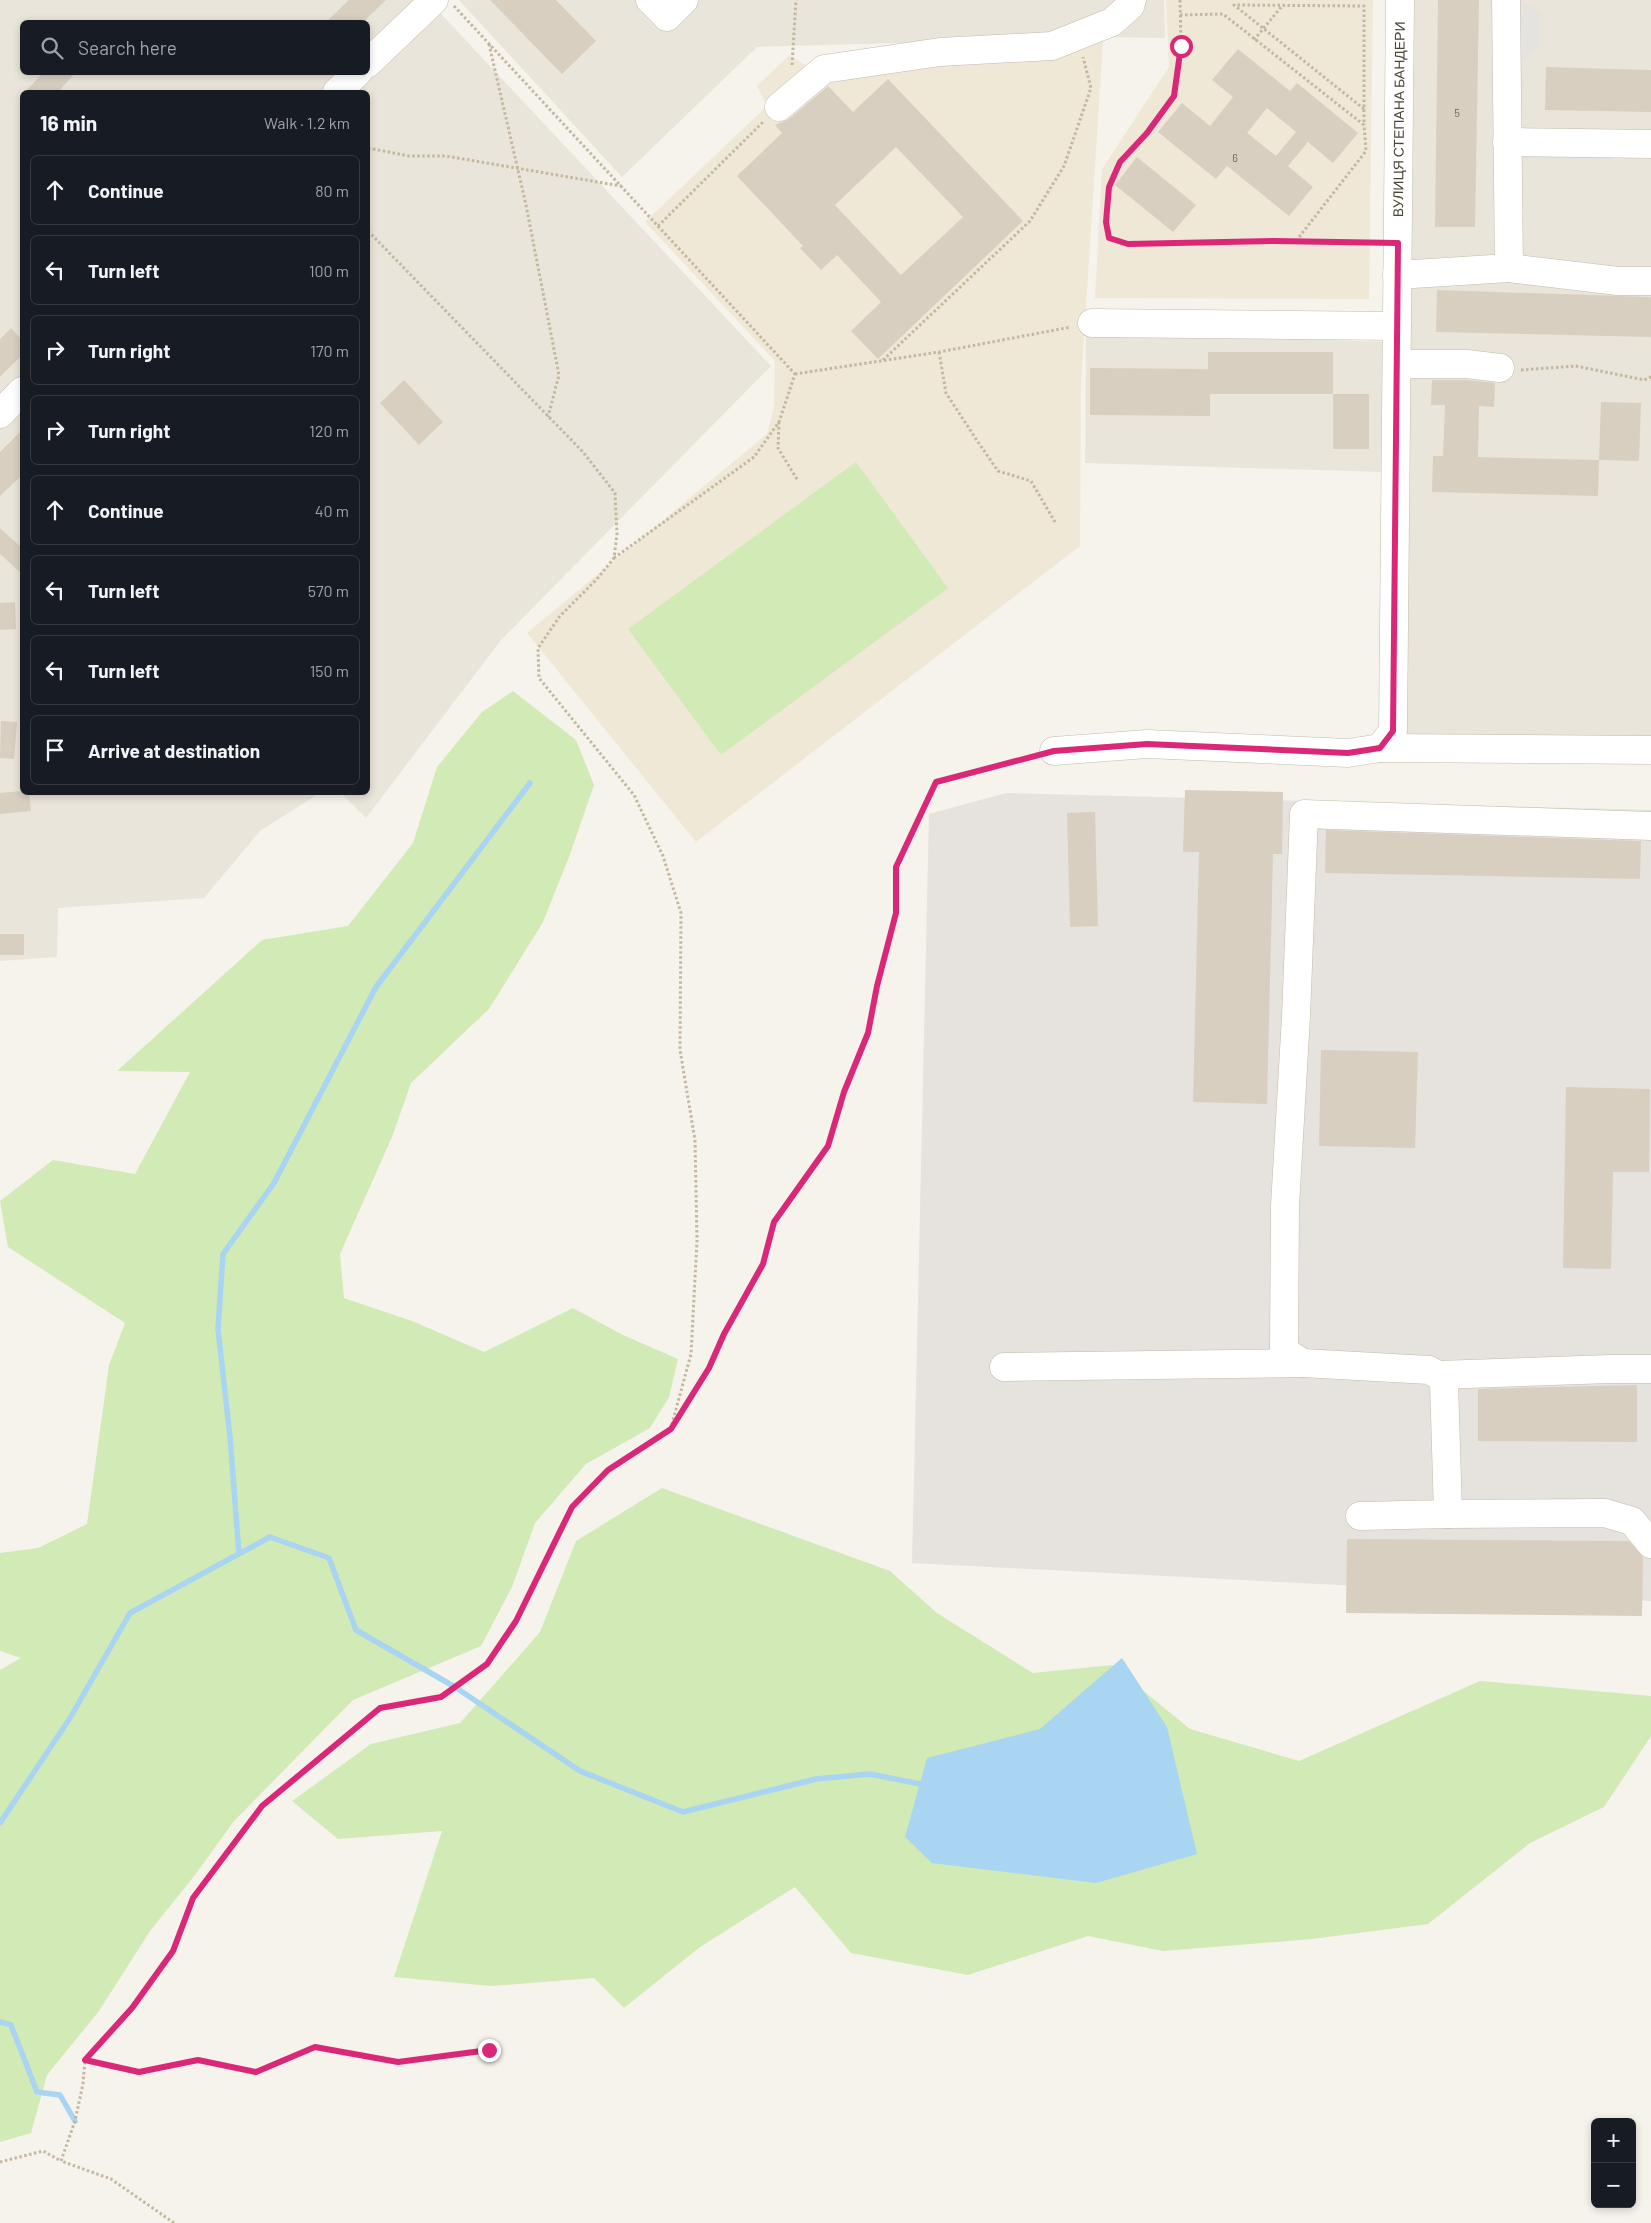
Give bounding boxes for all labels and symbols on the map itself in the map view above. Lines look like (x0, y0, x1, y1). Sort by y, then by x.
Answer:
street label: ВУЛИЦЯ СТЕПАНА БАНДЕРИ (1389, 21, 1408, 217)
route start (1170, 35, 1193, 58)
house number: 5 (1454, 106, 1460, 119)
house number: 6 (1232, 151, 1238, 164)
route end (478, 2039, 501, 2062)

